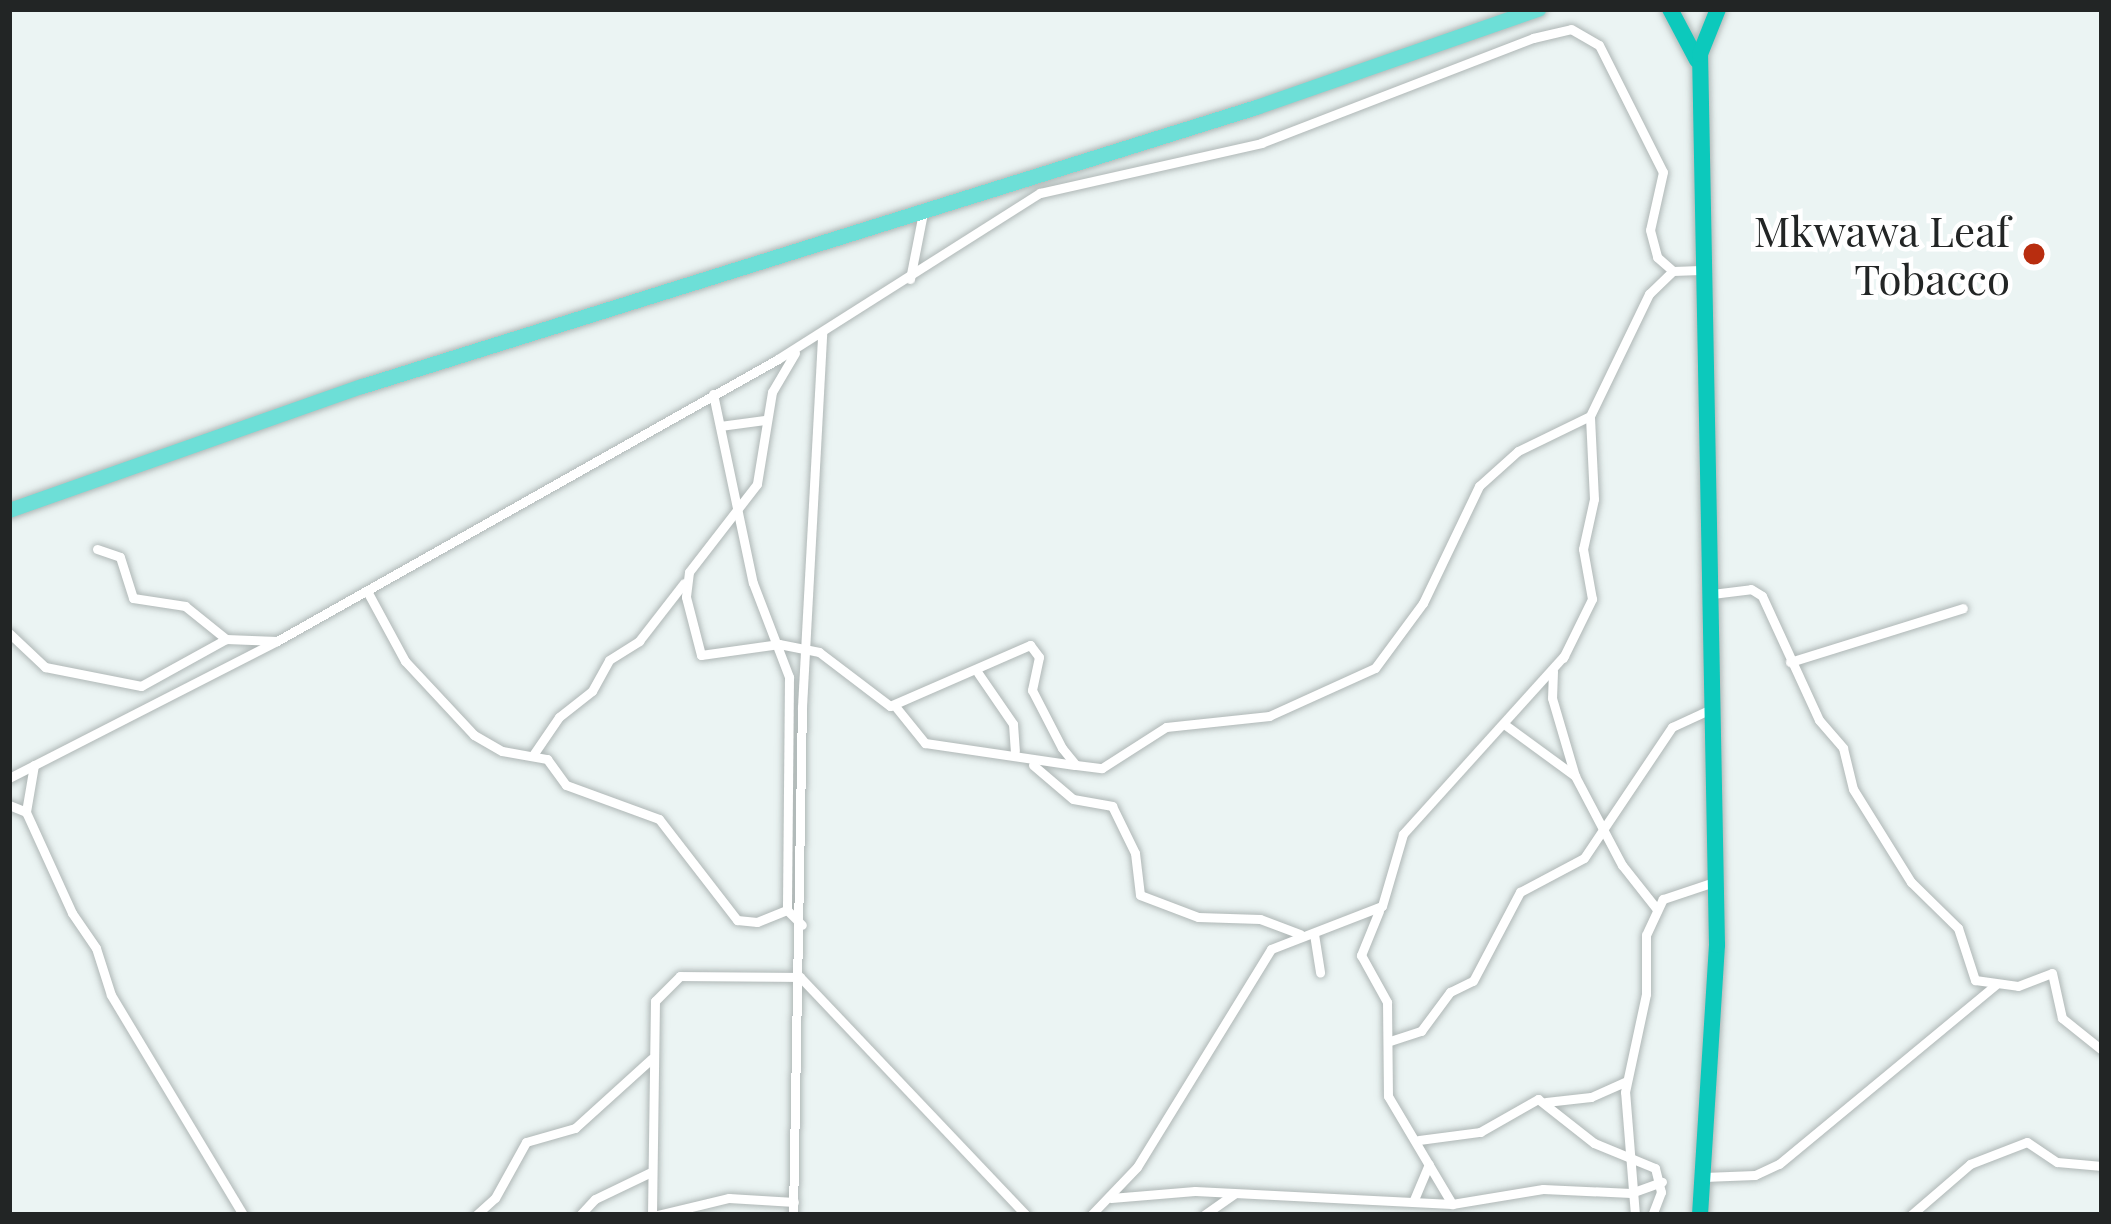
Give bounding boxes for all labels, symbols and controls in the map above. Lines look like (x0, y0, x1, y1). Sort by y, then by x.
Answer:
place label: Mkwawa Leaf Tobacco (1753, 205, 2010, 304)
marker: Mkwawa Leaf Tobacco (2021, 241, 2047, 267)

